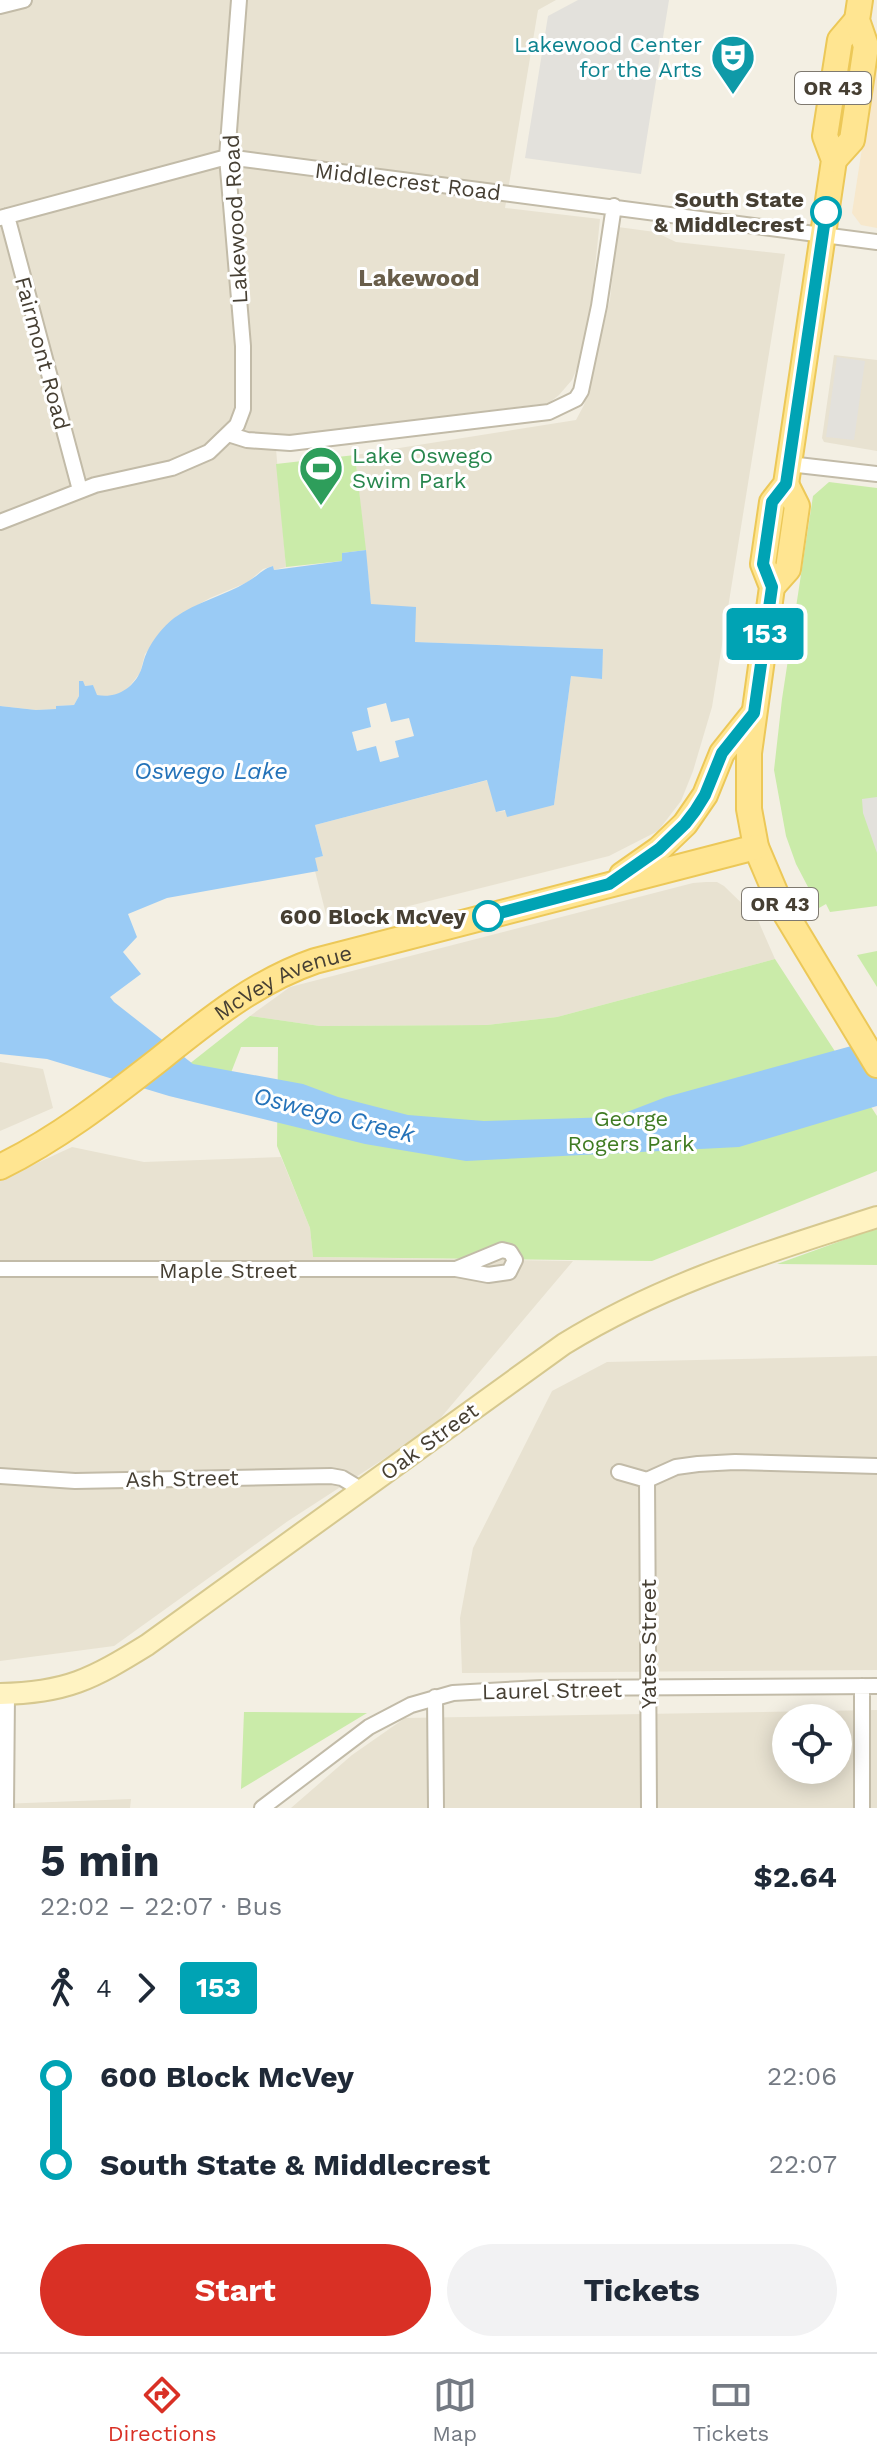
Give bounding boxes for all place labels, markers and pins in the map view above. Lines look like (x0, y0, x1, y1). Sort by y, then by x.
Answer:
place label: Lakewood Center for the Arts (514, 32, 702, 82)
theatre icon: Lakewood Center for the Arts (709, 33, 757, 96)
place label: South State & Middlecrest (654, 187, 804, 237)
marker: South State & Middlecrest (811, 197, 841, 227)
place label: Lake Oswego Swim Park (352, 443, 493, 493)
sports icon: Lake Oswego Swim Park (297, 444, 345, 507)
marker: 600 Block McVey (473, 901, 503, 931)
place label: 600 Block McVey (280, 904, 467, 929)

